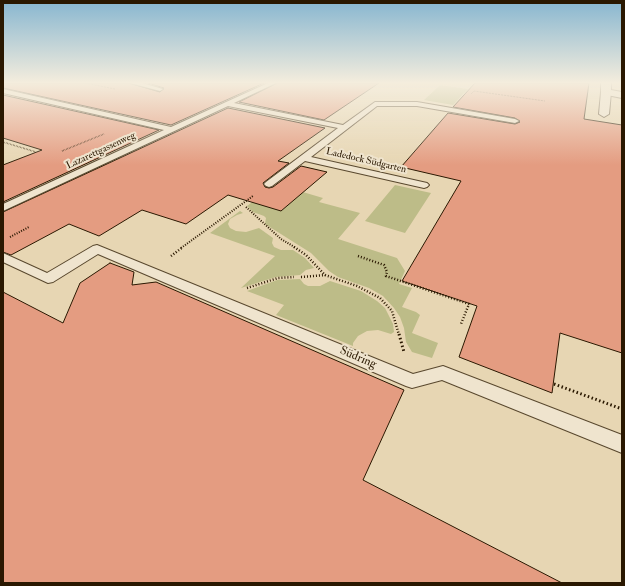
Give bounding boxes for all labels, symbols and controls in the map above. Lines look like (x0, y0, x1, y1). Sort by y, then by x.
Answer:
street label: Lazarettgassenweg (64, 130, 138, 172)
street label: Ladedock Südgarten (325, 146, 407, 176)
street label: Südring (337, 344, 379, 372)

